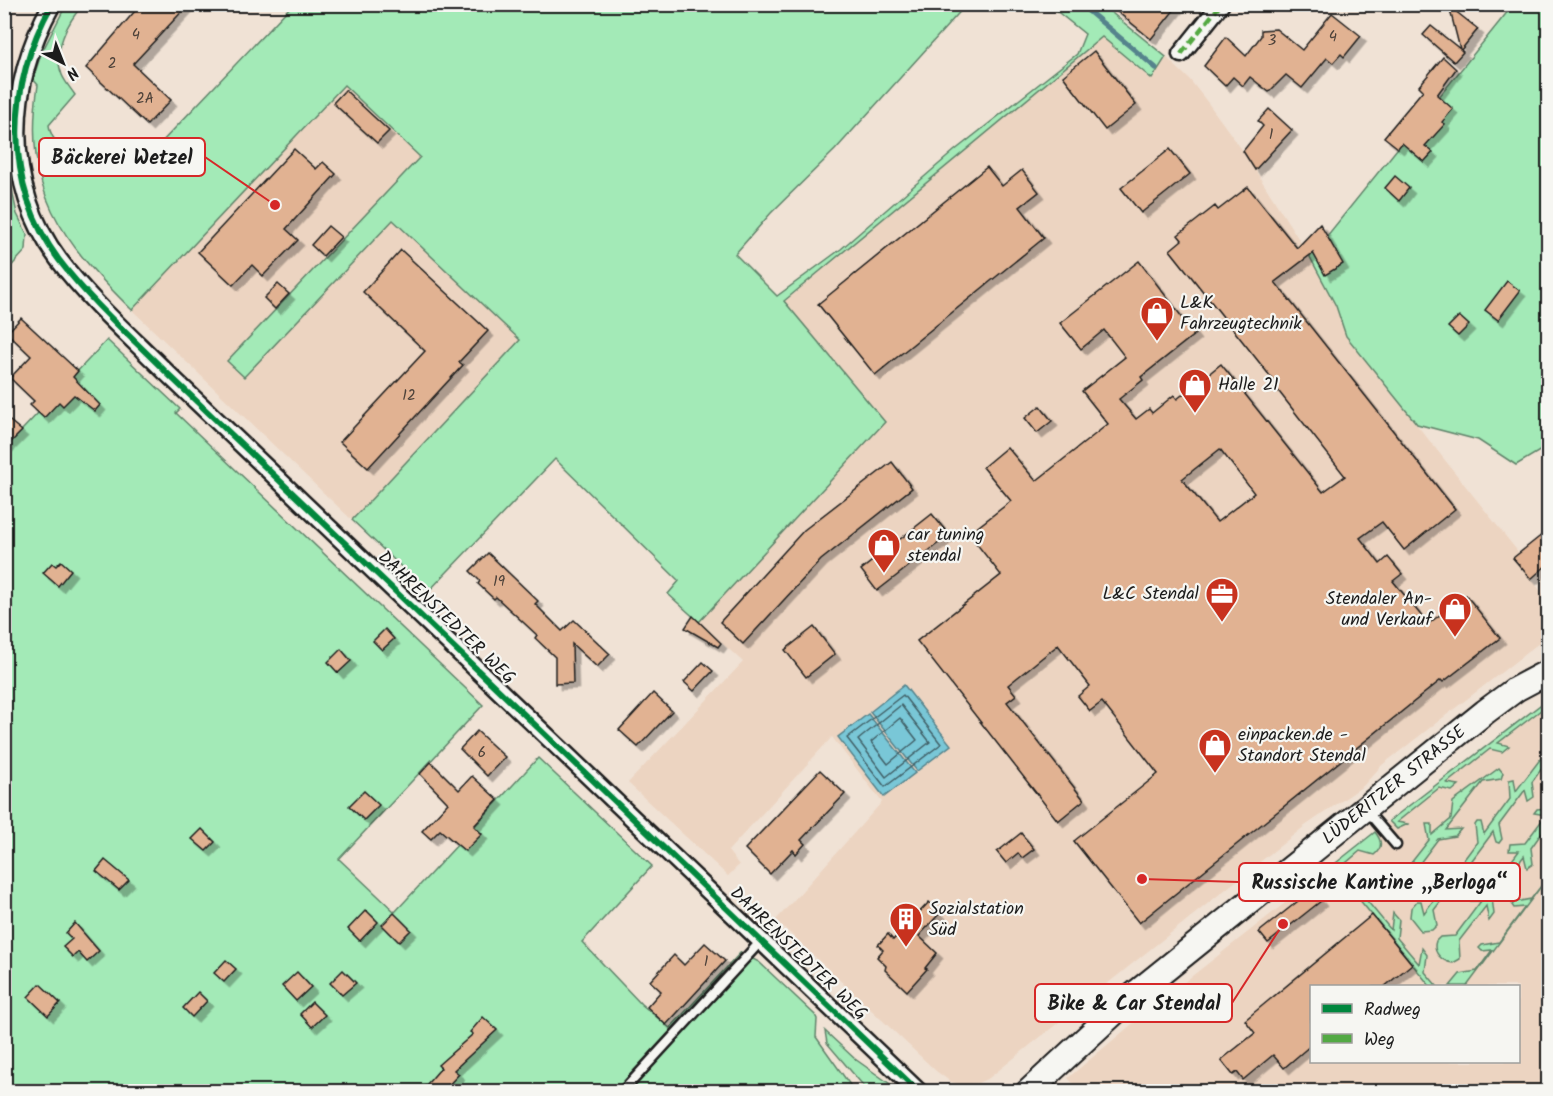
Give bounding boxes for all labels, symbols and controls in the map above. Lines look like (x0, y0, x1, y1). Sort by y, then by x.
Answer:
house number: 4 (132, 23, 140, 47)
house number: 4 (1329, 25, 1337, 49)
house number: 3 (1268, 29, 1277, 53)
north arrow (33, 33, 93, 93)
house number: 2 (108, 52, 116, 76)
text: N (60, 60, 84, 86)
house number: 2A (136, 87, 154, 111)
house number: 1 (1269, 123, 1274, 147)
callout: Bäckerei Wetzel (39, 138, 205, 176)
text: Bäckerei Wetzel (51, 143, 193, 175)
place label: L&K Fahrzeugtechnik (1180, 289, 1302, 339)
shop icon: L&K Fahrzeugtechnik (1139, 295, 1175, 342)
shop icon: Halle 21 (1177, 367, 1213, 414)
place label: Halle 21 (1218, 371, 1279, 400)
house number: 12 (402, 384, 416, 408)
place label: car tuning stendal (907, 521, 984, 571)
shop icon: car tuning stendal (866, 527, 902, 574)
street label: DAHRENSTEDTER WEG (370, 544, 522, 692)
house number: 19 (493, 570, 506, 594)
office icon: L&C Stendal (1204, 576, 1240, 623)
place label: L&C Stendal (1102, 580, 1200, 609)
place label: Stendaler An- und Verkauf (1326, 585, 1434, 635)
shop icon: Stendaler An- und Verkauf (1437, 591, 1473, 638)
street label: LÜDERITZER STRASSE (1316, 718, 1473, 852)
place label: einpacken.de - Standort Stendal (1238, 721, 1366, 771)
shop icon: einpacken.de - Standort Stendal (1197, 727, 1233, 774)
house number: 6 (478, 741, 486, 765)
callout: Russische Kantine „Berloga“ (1239, 863, 1520, 901)
text: Russische Kantine „Berloga“ (1252, 868, 1508, 900)
street label: DAHRENSTEDTER WEG (722, 880, 874, 1028)
place label: Sozialstation Süd (929, 895, 1024, 945)
building icon: Sozialstation Süd (888, 901, 924, 948)
house number: 1 (704, 950, 709, 974)
callout: Bike & Car Stendal (1035, 984, 1232, 1022)
legend (1310, 985, 1520, 1063)
text: Bike & Car Stendal (1047, 989, 1221, 1021)
text: Radweg (1364, 996, 1421, 1025)
text: Weg (1364, 1026, 1395, 1055)

